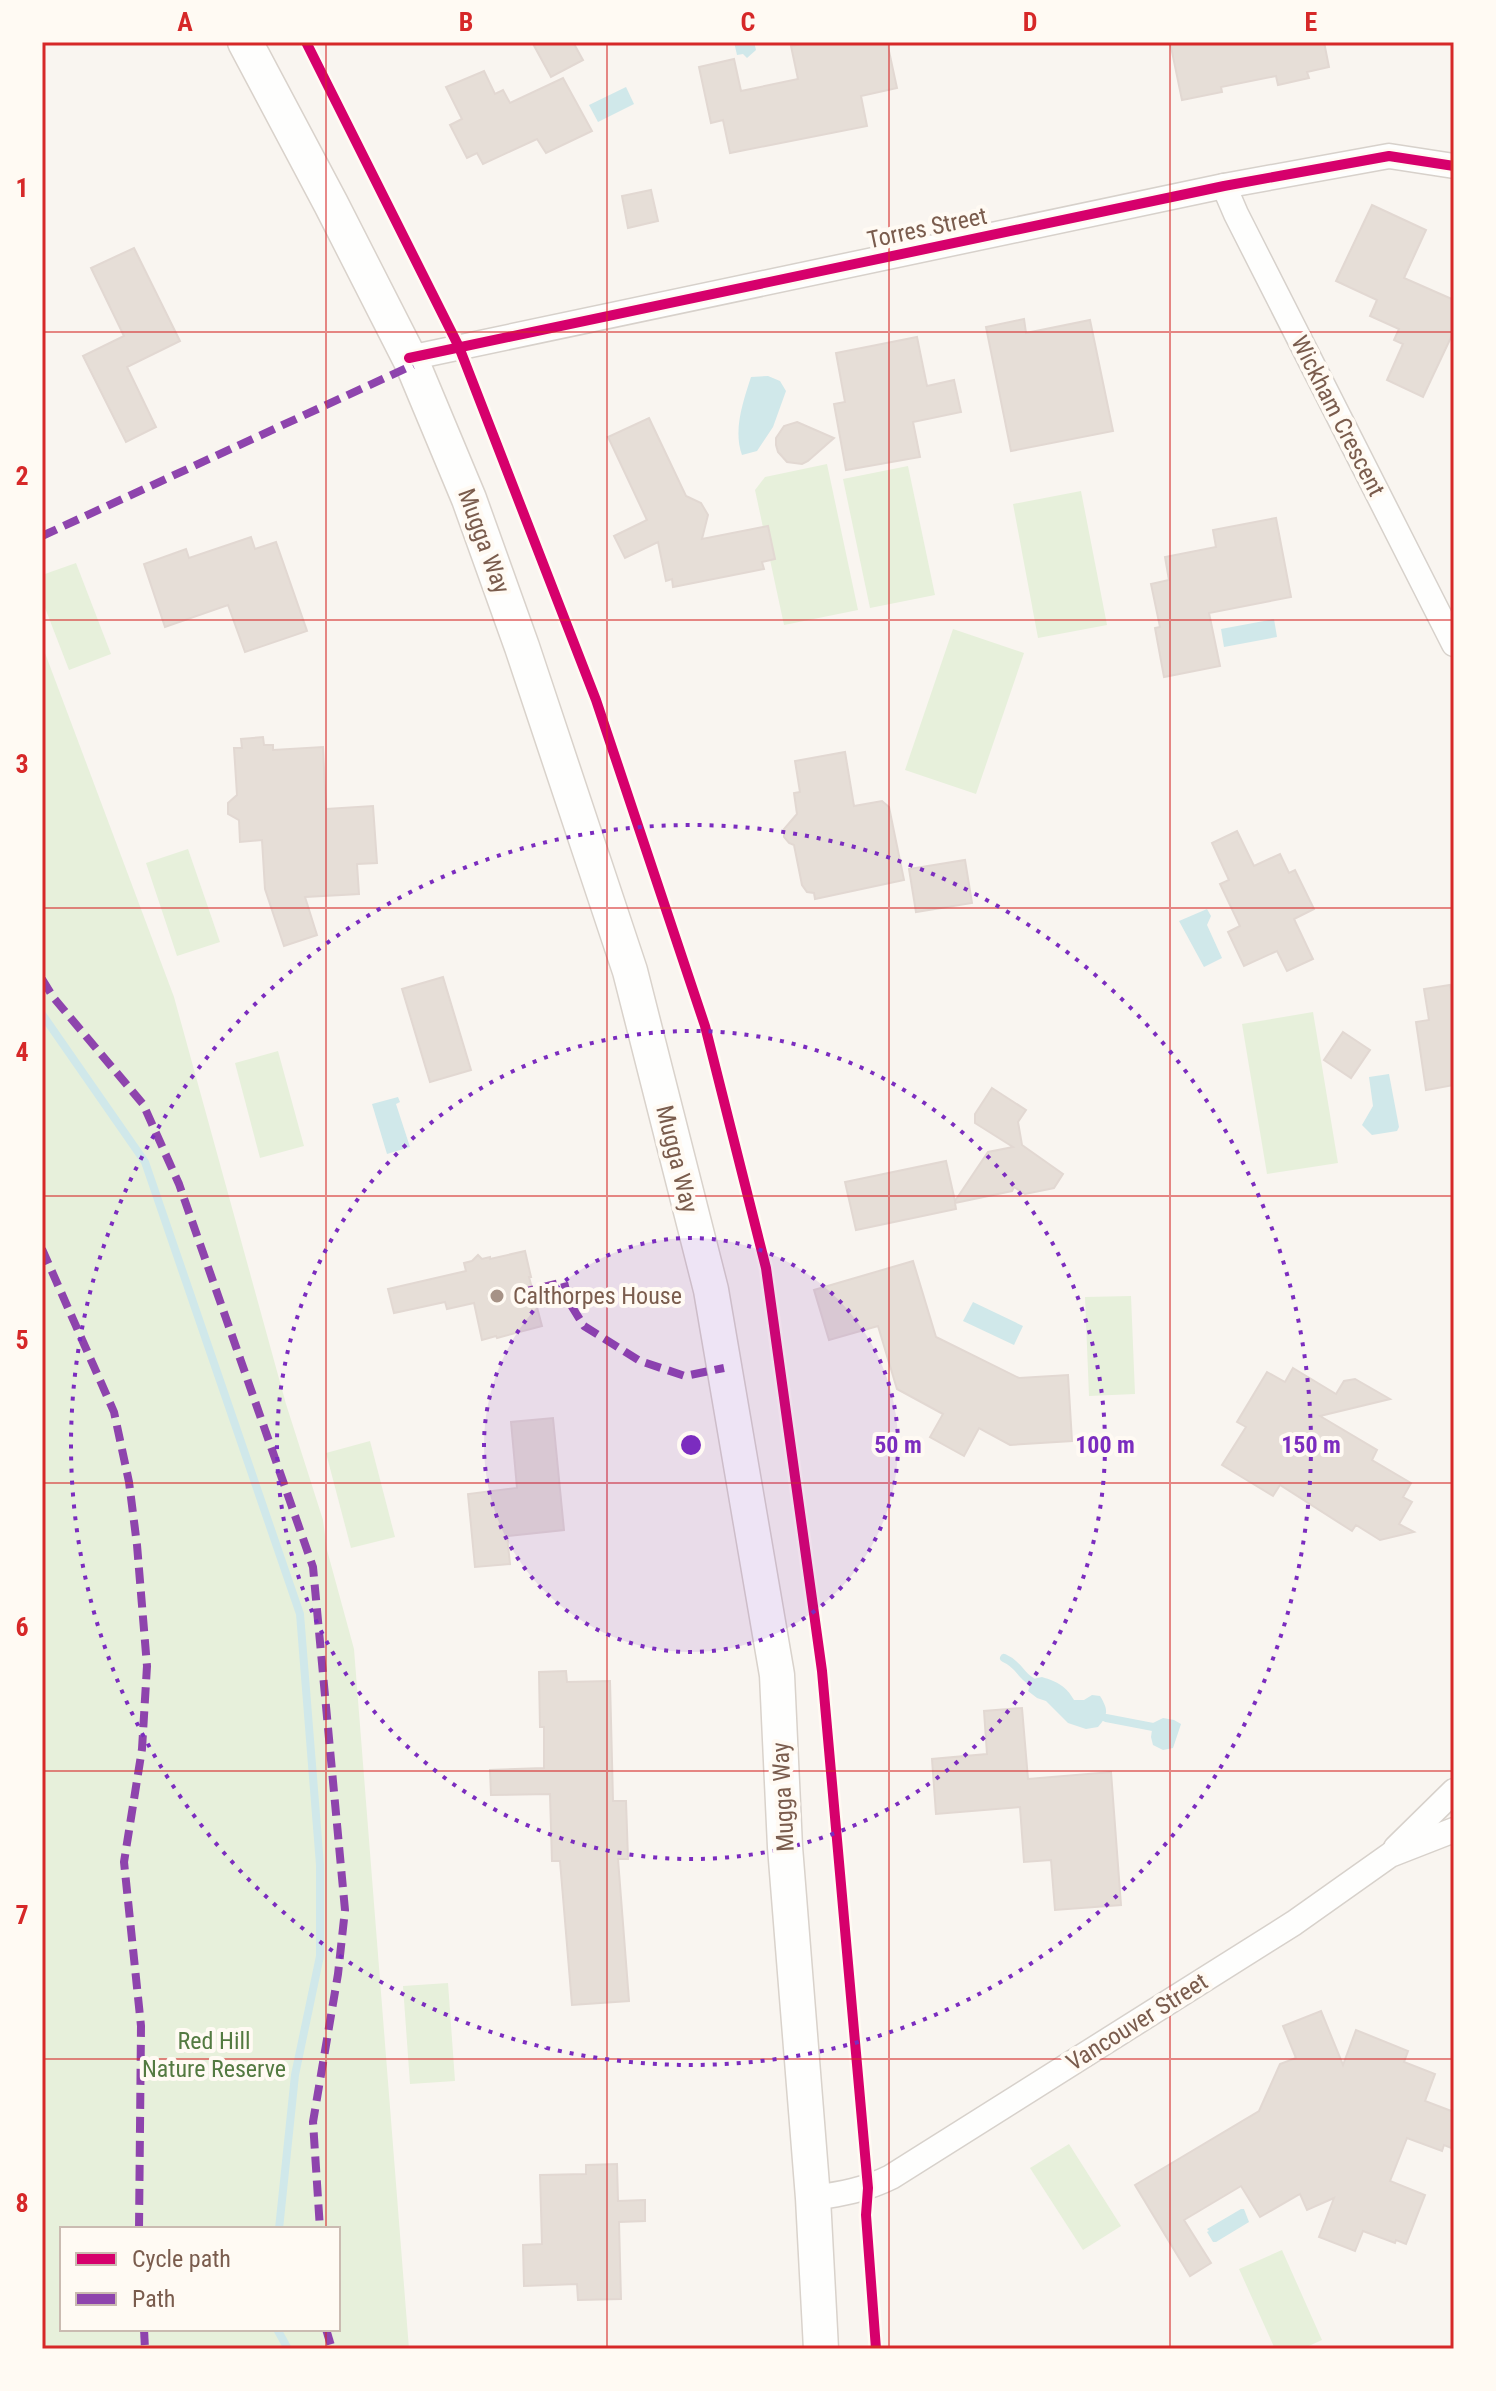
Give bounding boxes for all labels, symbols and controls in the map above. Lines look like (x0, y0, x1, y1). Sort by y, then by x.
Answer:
text: A (177, 7, 193, 37)
text: B (459, 7, 473, 37)
text: C (741, 7, 756, 37)
text: D (1023, 7, 1037, 37)
text: E (1305, 7, 1318, 37)
text: 1 (15, 173, 29, 203)
street label: Torres Street (865, 202, 989, 254)
street label: Wickham Crescent (1286, 331, 1390, 501)
text: 2 (15, 461, 29, 491)
street label: Mugga Way (452, 485, 516, 597)
text: 3 (15, 749, 29, 779)
text: 4 (15, 1037, 29, 1067)
street label: Mugga Way (650, 1102, 704, 1216)
place label: Calthorpes House (513, 1282, 682, 1310)
marker: Calthorpes House (488, 1287, 506, 1305)
text: 5 (15, 1325, 29, 1355)
centre of rings (677, 1431, 705, 1459)
text: 50 m (874, 1431, 922, 1459)
text: 100 m (1075, 1431, 1135, 1459)
text: 150 m (1281, 1431, 1341, 1459)
text: 6 (15, 1612, 29, 1642)
street label: Mugga Way (766, 1742, 800, 1852)
text: 7 (15, 1900, 29, 1930)
street label: Vancouver Street (1061, 1967, 1213, 2077)
park label: Red Hill Nature Reserve (142, 2027, 286, 2083)
text: 8 (15, 2188, 29, 2218)
legend (60, 2227, 340, 2331)
text: Cycle path (132, 2245, 231, 2273)
text: Path (132, 2285, 175, 2313)

